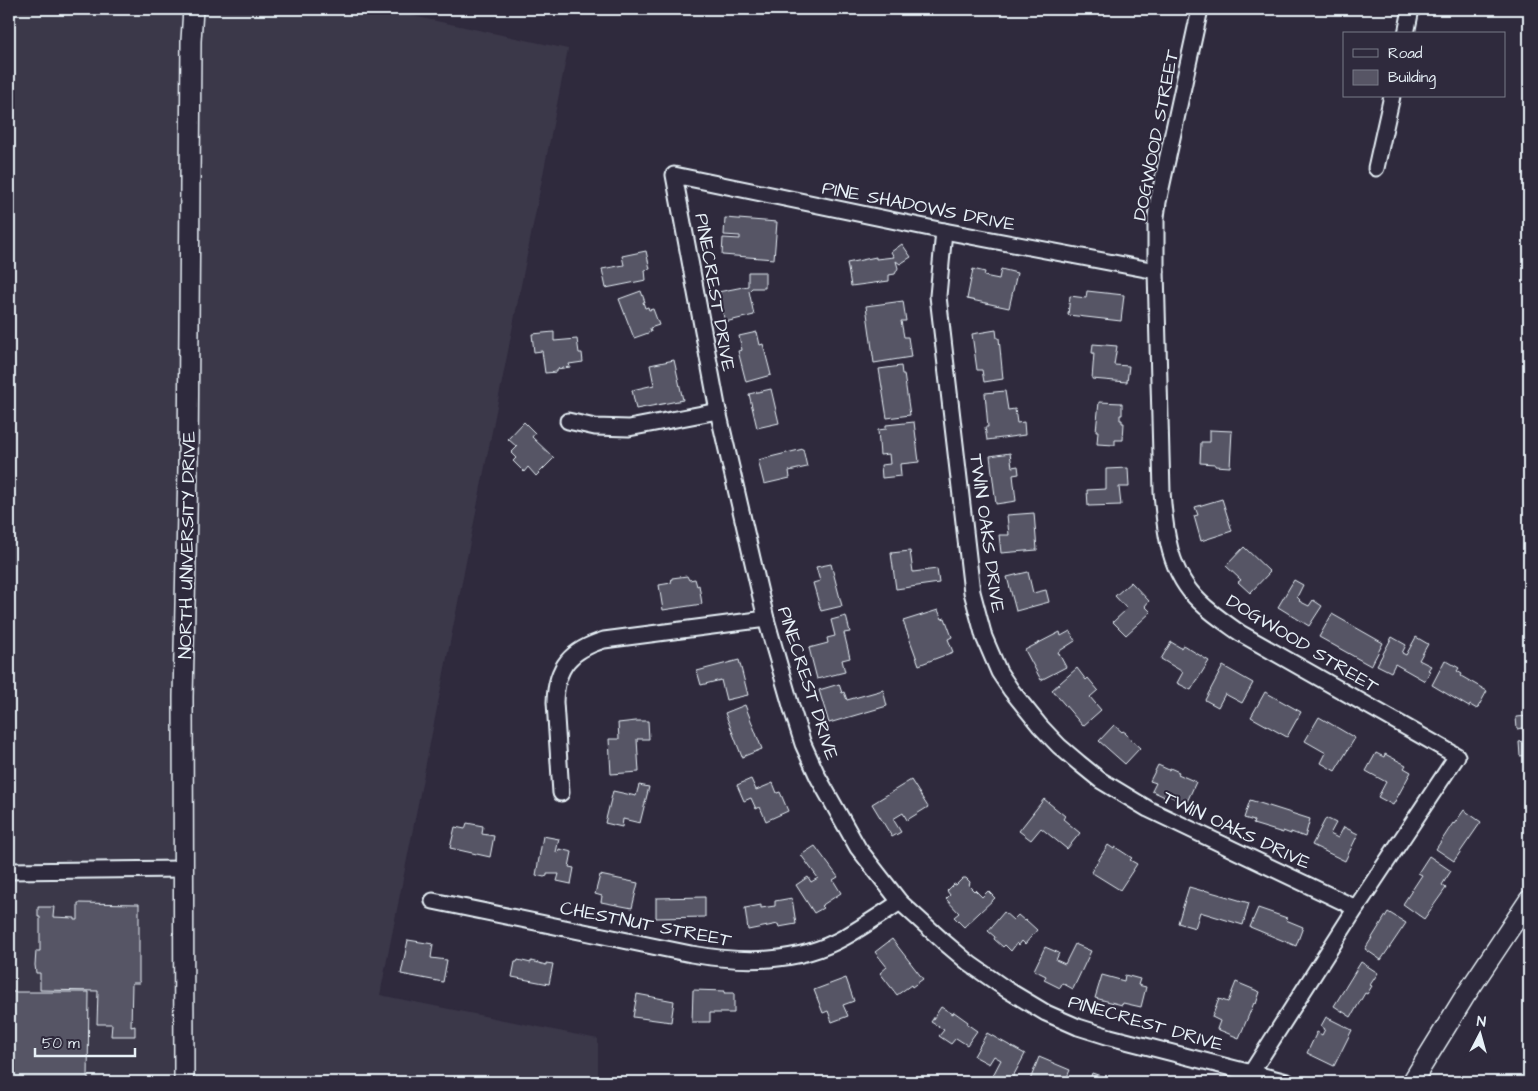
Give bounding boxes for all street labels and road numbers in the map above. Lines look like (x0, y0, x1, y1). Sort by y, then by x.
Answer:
street label: DOGWOOD STREET (1127, 47, 1186, 223)
street label: PINE SHADOWS DRIVE (820, 174, 1018, 238)
street label: PINECREST DRIVE (687, 211, 742, 373)
street label: NORTH UNIVERSITY DRIVE (172, 431, 203, 659)
street label: TWIN OAKS DRIVE (962, 452, 1011, 614)
street label: DOGWOOD STREET (1221, 588, 1384, 701)
street label: PINECREST DRIVE (770, 603, 845, 764)
street label: TWIN OAKS DRIVE (1158, 784, 1315, 876)
street label: CHESTNUT STREET (558, 895, 734, 954)
street label: PINECREST DRIVE (1065, 988, 1226, 1058)

